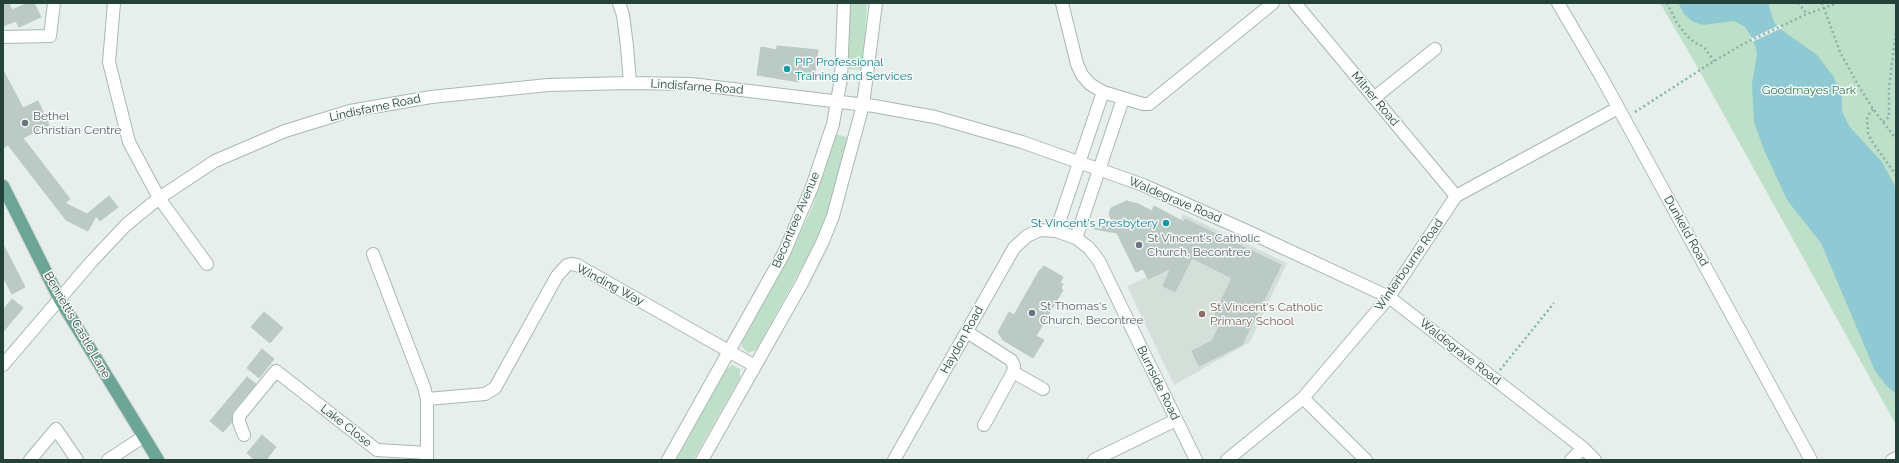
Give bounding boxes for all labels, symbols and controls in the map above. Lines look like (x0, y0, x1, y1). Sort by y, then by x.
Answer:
place label: PIP Professional Training and Services (795, 55, 913, 83)
marker: PIP Professional Training and Services (782, 64, 792, 74)
street label: Milner Road (1348, 69, 1402, 129)
street label: Lindisfarne Road (650, 77, 744, 97)
park label: Goodmayes Park (1762, 83, 1856, 97)
street label: Lindisfarne Road (328, 91, 422, 125)
place label: Bethel Christian Centre (33, 109, 121, 137)
marker: Bethel Christian Centre (20, 118, 30, 128)
street label: Becontree Avenue (769, 170, 823, 270)
street label: Waldegrave Road (1127, 174, 1223, 226)
street label: Dunkeld Road (1661, 193, 1711, 269)
place label: St Vincent's Presbytery (1031, 216, 1158, 230)
street label: Winterbourne Road (1372, 216, 1446, 314)
marker: St Vincent's Presbytery (1161, 218, 1171, 228)
place label: St Vincent's Catholic Church, Becontree (1147, 231, 1260, 259)
marker: St Vincent's Catholic Church, Becontree (1134, 240, 1144, 250)
street label: Winding Way (574, 261, 646, 309)
street label: Bennett's Castle Lane (41, 269, 113, 381)
place label: St Thomas's Church, Becontree (1040, 299, 1143, 327)
place label: St Vincent's Catholic Primary School (1210, 300, 1323, 328)
street label: Haydon Road (938, 304, 986, 376)
marker: St Thomas's Church, Becontree (1027, 308, 1037, 318)
marker: St Vincent's Catholic Primary School (1197, 309, 1207, 319)
street label: Waldegrave Road (1416, 316, 1504, 388)
street label: Burnside Road (1134, 343, 1182, 423)
street label: Lake Close (317, 402, 375, 450)

